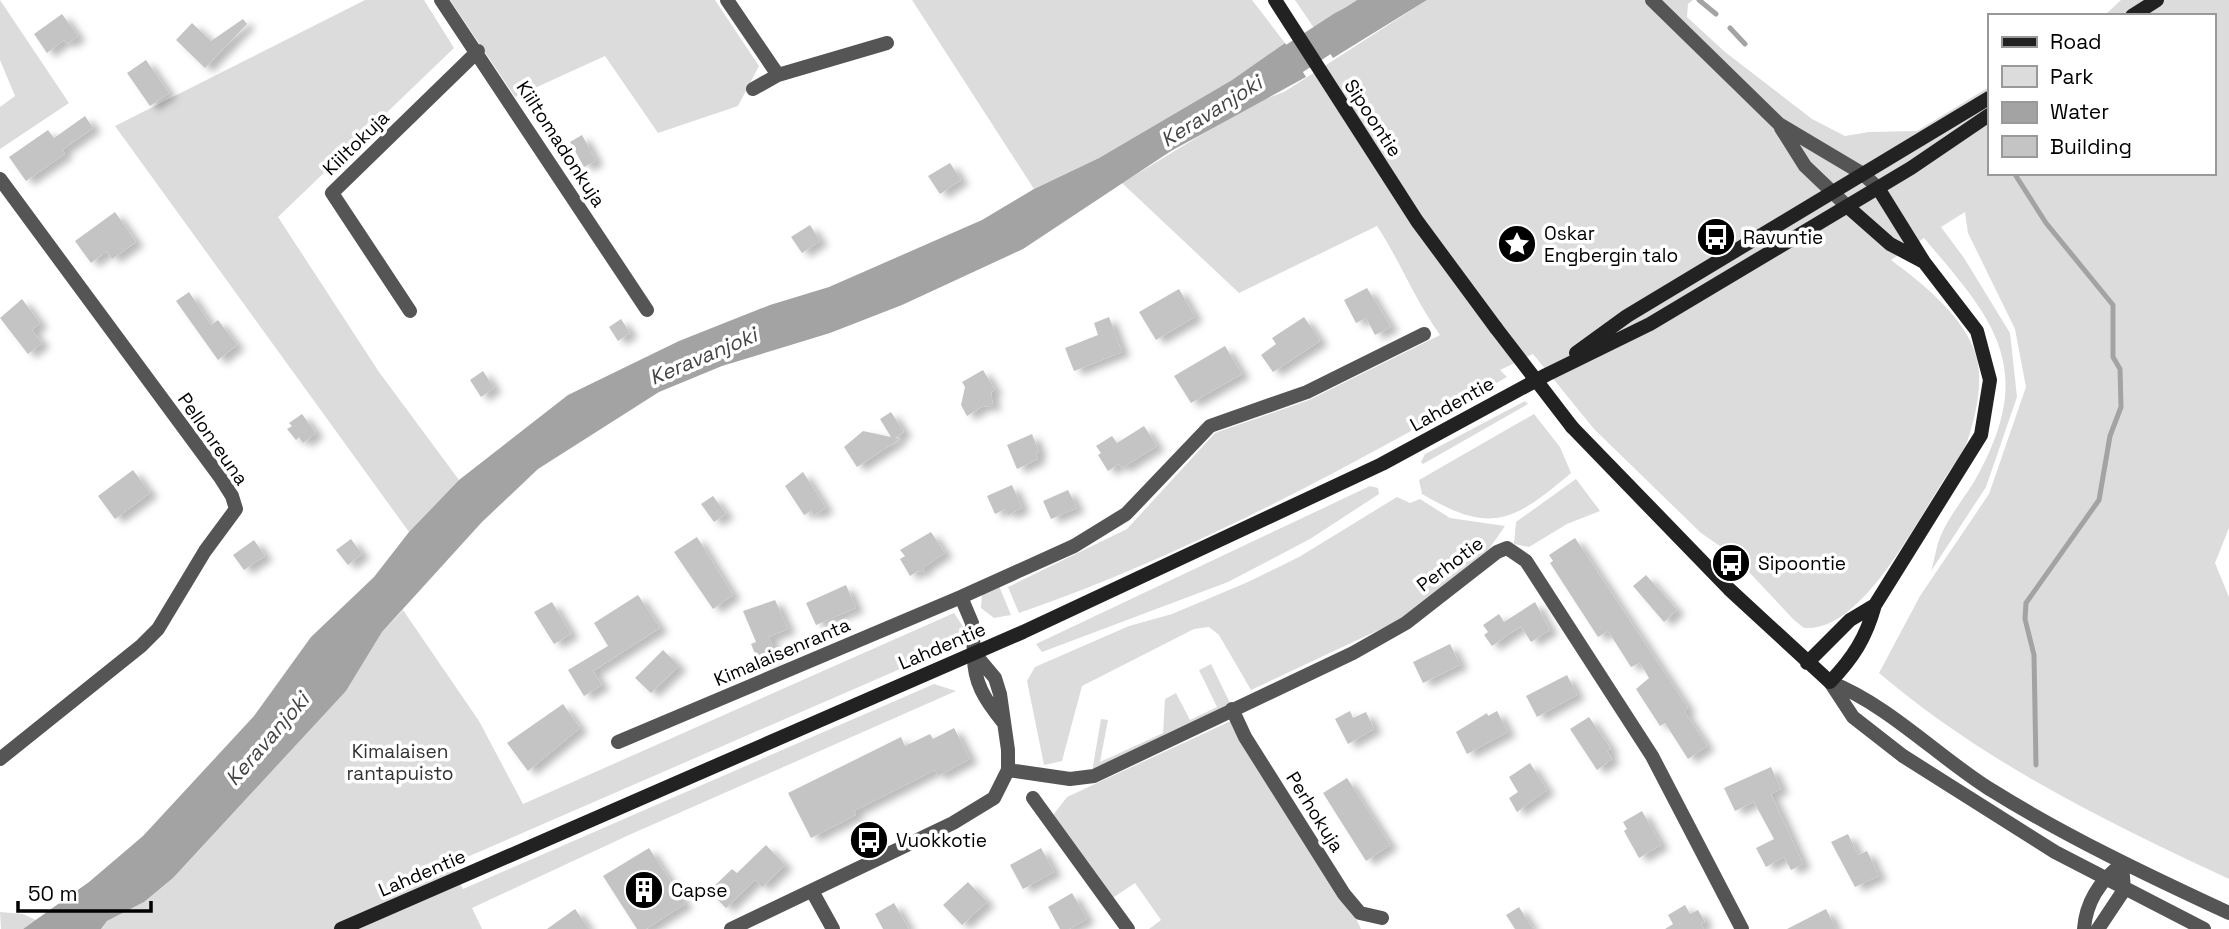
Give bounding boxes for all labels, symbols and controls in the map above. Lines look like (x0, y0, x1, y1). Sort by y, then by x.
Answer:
legend (1988, 14, 2215, 175)
text: Road (2050, 28, 2102, 55)
text: Park (2050, 63, 2094, 90)
water label: Keravanjoki (1155, 68, 1269, 153)
street label: Sipoontie (1339, 74, 1407, 162)
street label: Kiiltomadonkuja (511, 76, 611, 212)
text: Water (2050, 98, 2109, 125)
street label: Kiiltokuja (317, 105, 395, 181)
text: Building (2050, 133, 2132, 160)
bus stop icon: Ravuntie (1695, 216, 1737, 258)
place label: Oskar Engbergin talo (1544, 221, 1678, 268)
place icon: Oskar Engbergin talo (1496, 223, 1538, 265)
place label: Ravuntie (1743, 225, 1823, 250)
water label: Keravanjoki (645, 320, 764, 391)
street label: Lahdentie (1406, 371, 1498, 437)
street label: Pellonreuna (172, 388, 254, 490)
street label: Perhotie (1412, 531, 1488, 597)
bus stop icon: Sipoontie (1710, 542, 1752, 584)
place label: Sipoontie (1758, 551, 1846, 576)
street label: Kimalaisenranta (710, 612, 854, 692)
street label: Lahdentie (895, 616, 989, 676)
water label: Keravanjoki (219, 685, 317, 791)
park label: Kimalaisen rantapuisto (346, 739, 454, 786)
street label: Perhokuja (1280, 767, 1350, 857)
bus stop icon: Vuokkotie (848, 819, 890, 861)
place label: Vuokkotie (896, 828, 987, 853)
street label: Lahdentie (375, 843, 469, 903)
building icon: Capse (623, 869, 665, 911)
scale bar (18, 870, 150, 914)
place label: Capse (671, 878, 728, 903)
text: 50 m (28, 880, 78, 907)

